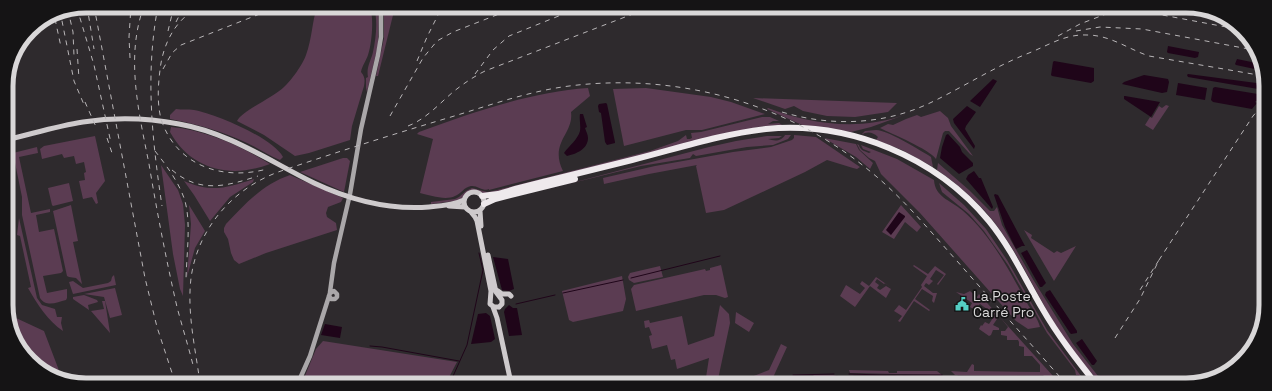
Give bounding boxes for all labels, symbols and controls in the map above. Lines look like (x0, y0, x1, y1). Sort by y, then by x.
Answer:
place label: La Poste Carré Pro (973, 287, 1034, 321)
public building icon: La Poste Carré Pro (954, 296, 970, 312)

